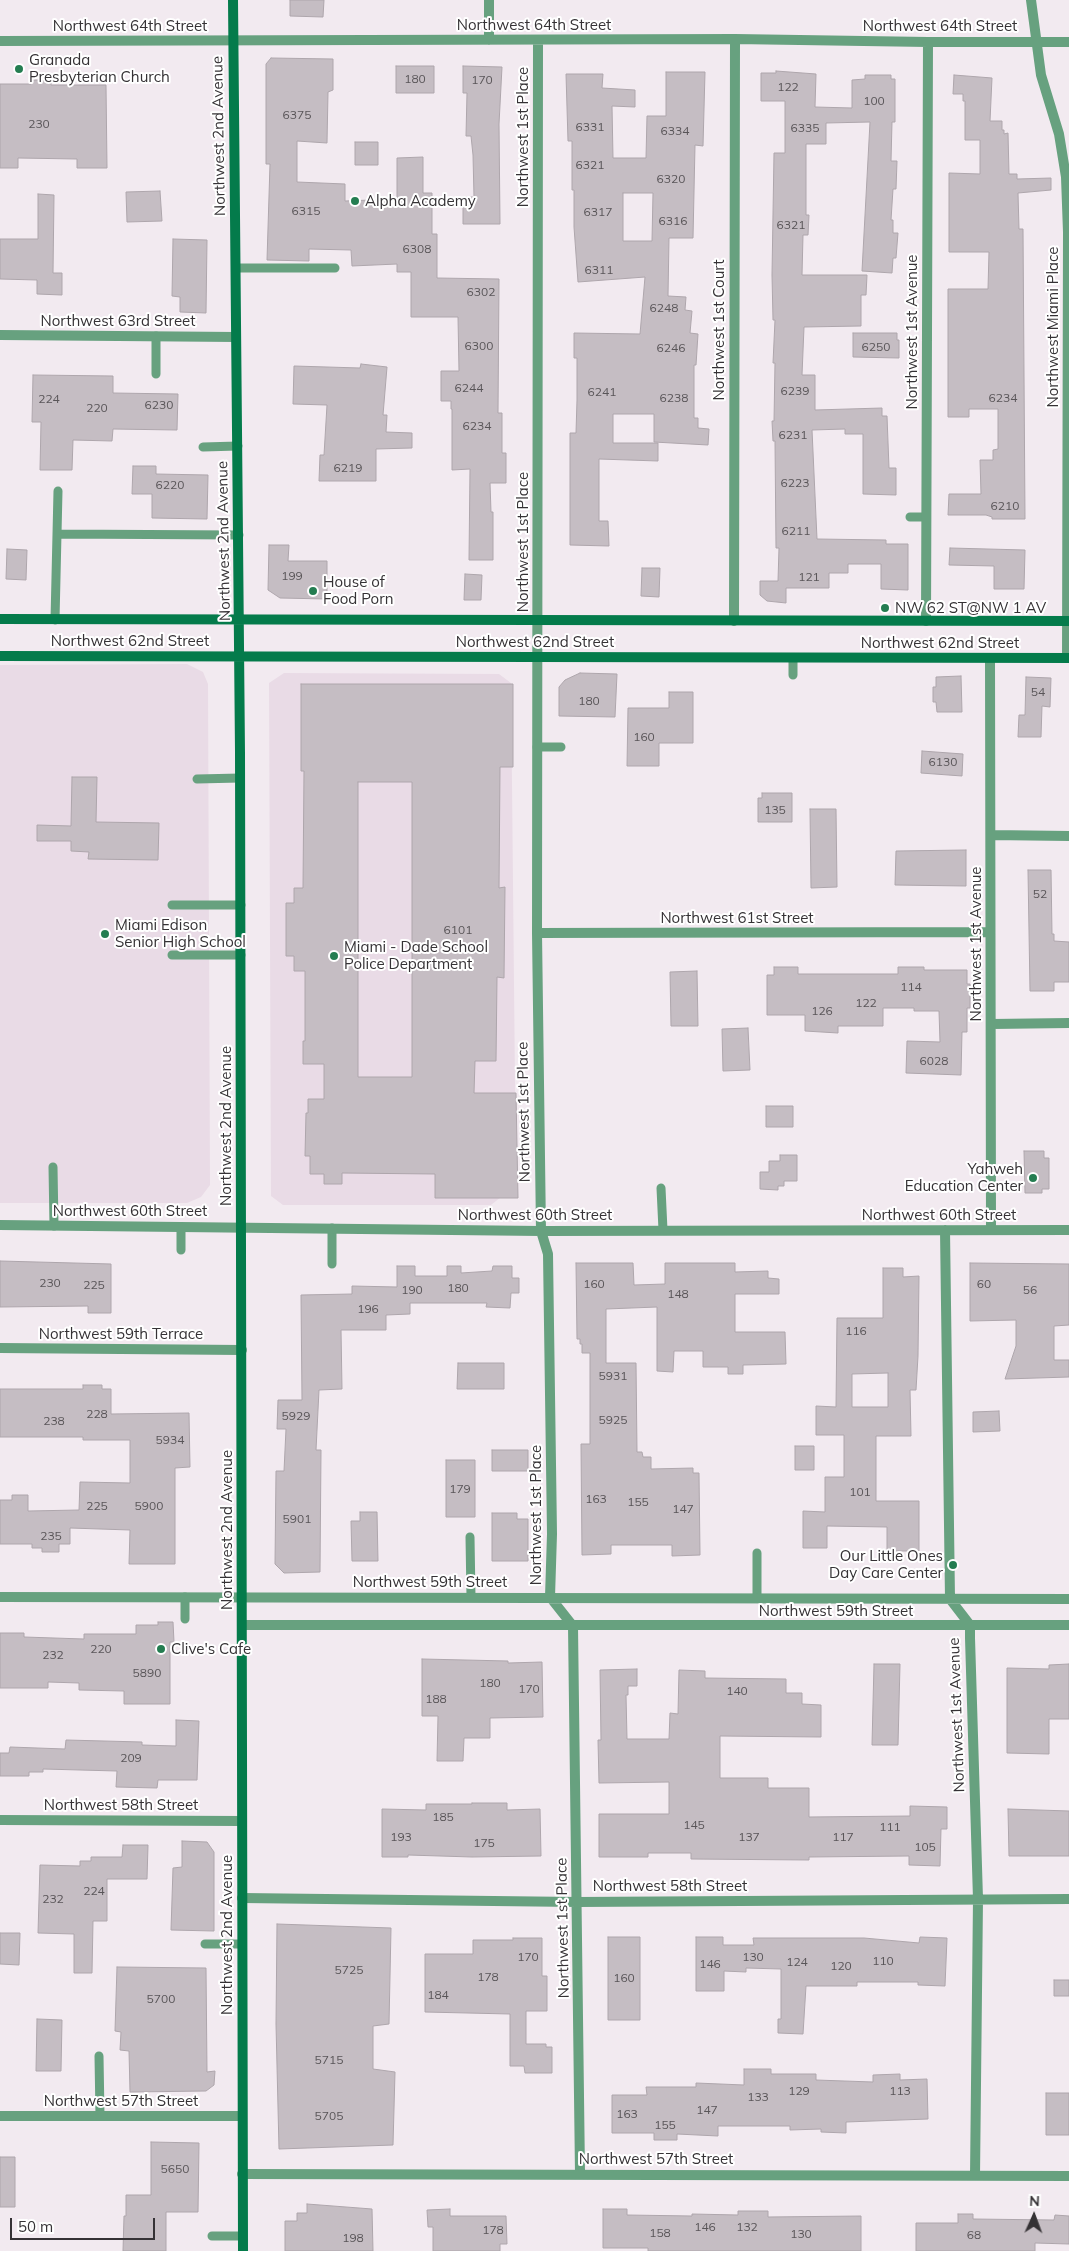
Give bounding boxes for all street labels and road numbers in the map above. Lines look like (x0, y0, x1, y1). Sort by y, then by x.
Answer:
street label: Northwest 64th Street (457, 16, 611, 34)
street label: Northwest 64th Street (53, 17, 207, 35)
street label: Northwest 64th Street (863, 17, 1017, 35)
street label: Northwest 2nd Avenue (209, 56, 229, 216)
street label: Northwest 1st Place (514, 67, 532, 207)
street label: Northwest Miami Place (1044, 246, 1062, 408)
street label: Northwest 1st Avenue (903, 255, 921, 409)
street label: Northwest 1st Court (710, 260, 728, 400)
street label: Northwest 63rd Street (41, 312, 195, 330)
street label: Northwest 2nd Avenue (214, 461, 234, 621)
street label: Northwest 1st Place (514, 472, 532, 612)
street label: Northwest 62nd Street (51, 632, 209, 650)
street label: Northwest 62nd Street (456, 633, 614, 651)
street label: Northwest 62nd Street (861, 634, 1019, 652)
street label: Northwest 1st Avenue (967, 867, 985, 1021)
street label: Northwest 61st Street (660, 909, 814, 927)
street label: Northwest 1st Place (514, 1042, 534, 1182)
street label: Northwest 2nd Avenue (217, 1046, 235, 1206)
street label: Northwest 60th Street (53, 1202, 207, 1220)
street label: Northwest 60th Street (458, 1206, 612, 1224)
street label: Northwest 60th Street (862, 1206, 1016, 1224)
street label: Northwest 59th Terrace (39, 1325, 203, 1343)
street label: Northwest 1st Place (527, 1445, 545, 1585)
street label: Northwest 2nd Avenue (218, 1450, 236, 1610)
street label: Northwest 59th Street (353, 1573, 507, 1591)
street label: Northwest 59th Street (759, 1602, 913, 1620)
street label: Northwest 1st Avenue (945, 1637, 969, 1793)
street label: Northwest 58th Street (44, 1796, 198, 1814)
street label: Northwest 2nd Avenue (218, 1855, 236, 2015)
street label: Northwest 1st Place (553, 1858, 573, 1998)
street label: Northwest 58th Street (593, 1877, 747, 1895)
street label: Northwest 57th Street (44, 2092, 198, 2110)
street label: Northwest 57th Street (579, 2150, 733, 2168)

